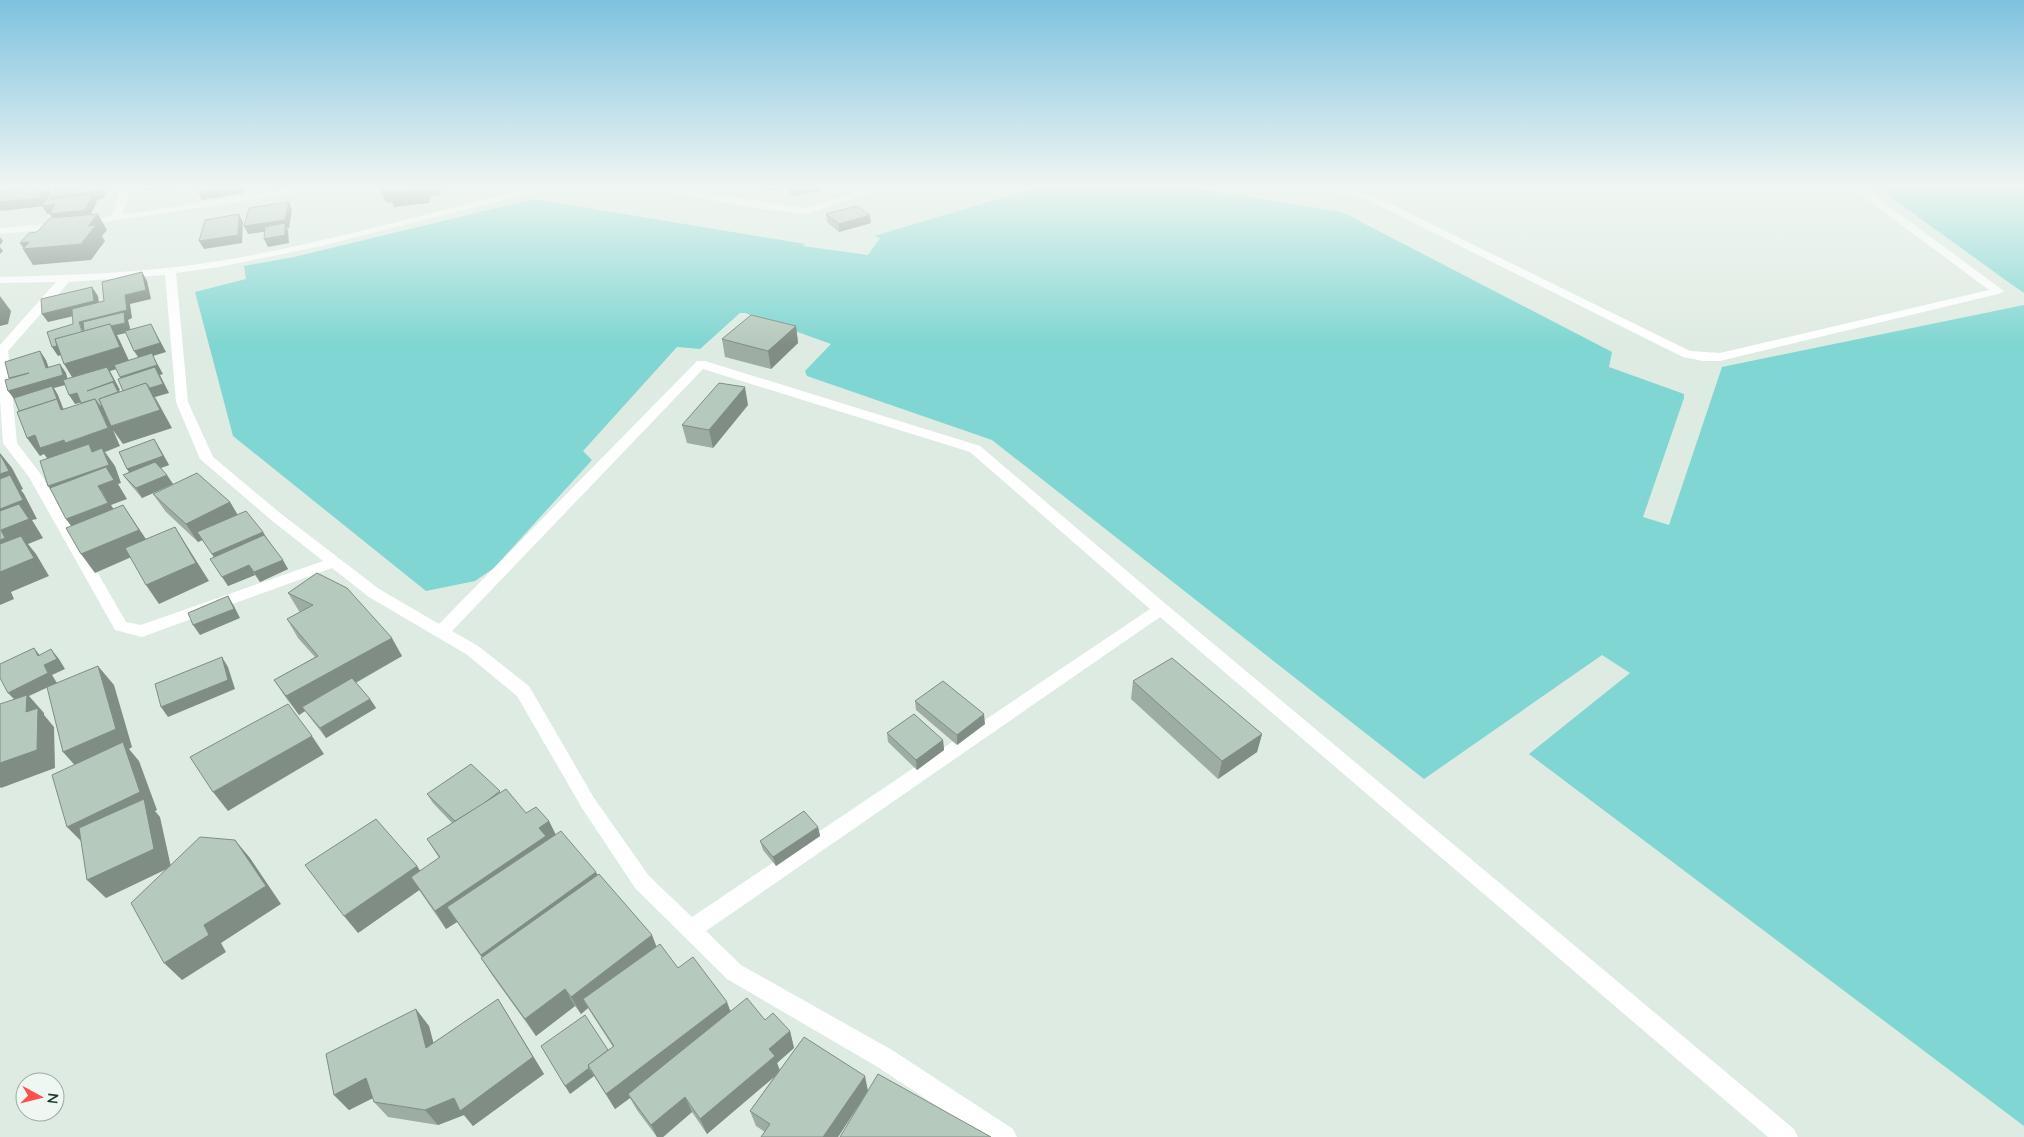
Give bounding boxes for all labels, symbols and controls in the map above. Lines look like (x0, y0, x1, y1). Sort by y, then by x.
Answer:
north arrow (15, 1072, 65, 1122)
text: N (44, 1092, 62, 1105)

